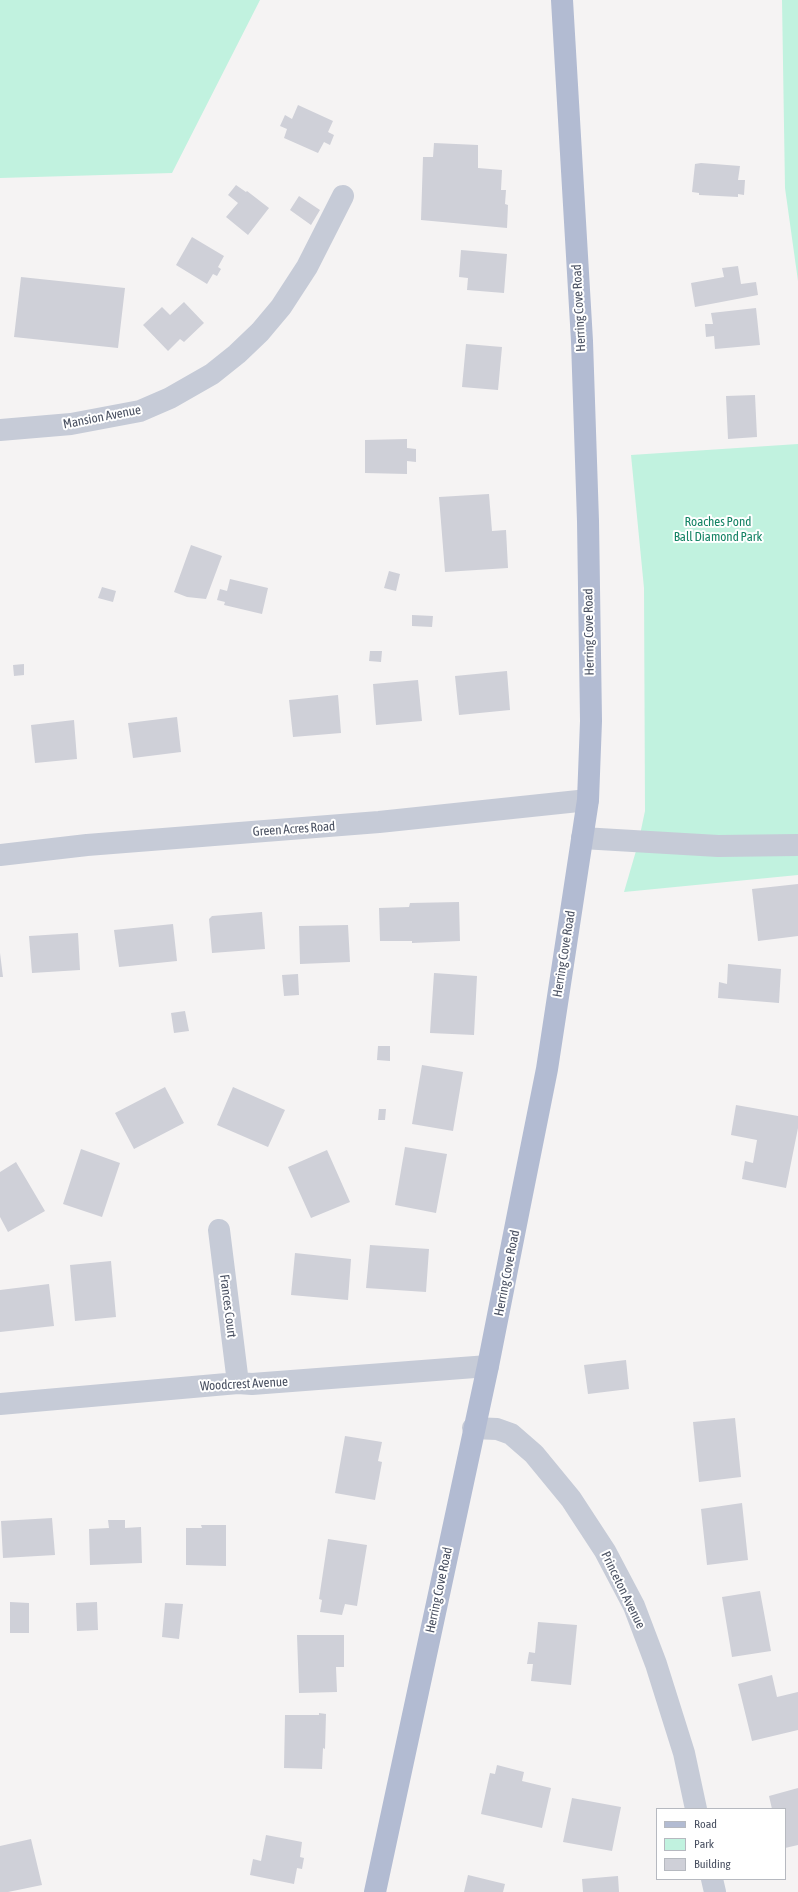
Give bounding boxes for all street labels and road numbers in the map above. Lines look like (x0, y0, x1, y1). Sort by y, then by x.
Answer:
street label: Herring Cove Road (569, 264, 589, 352)
street label: Mansion Avenue (62, 402, 142, 432)
street label: Herring Cove Road (580, 588, 598, 676)
street label: Green Acres Road (252, 818, 336, 840)
street label: Herring Cove Road (549, 910, 579, 998)
street label: Herring Cove Road (491, 1229, 523, 1317)
street label: Frances Court (216, 1273, 240, 1339)
street label: Woodcrest Avenue (200, 1374, 288, 1394)
street label: Herring Cove Road (422, 1546, 456, 1634)
street label: Princeton Avenue (598, 1549, 648, 1631)

